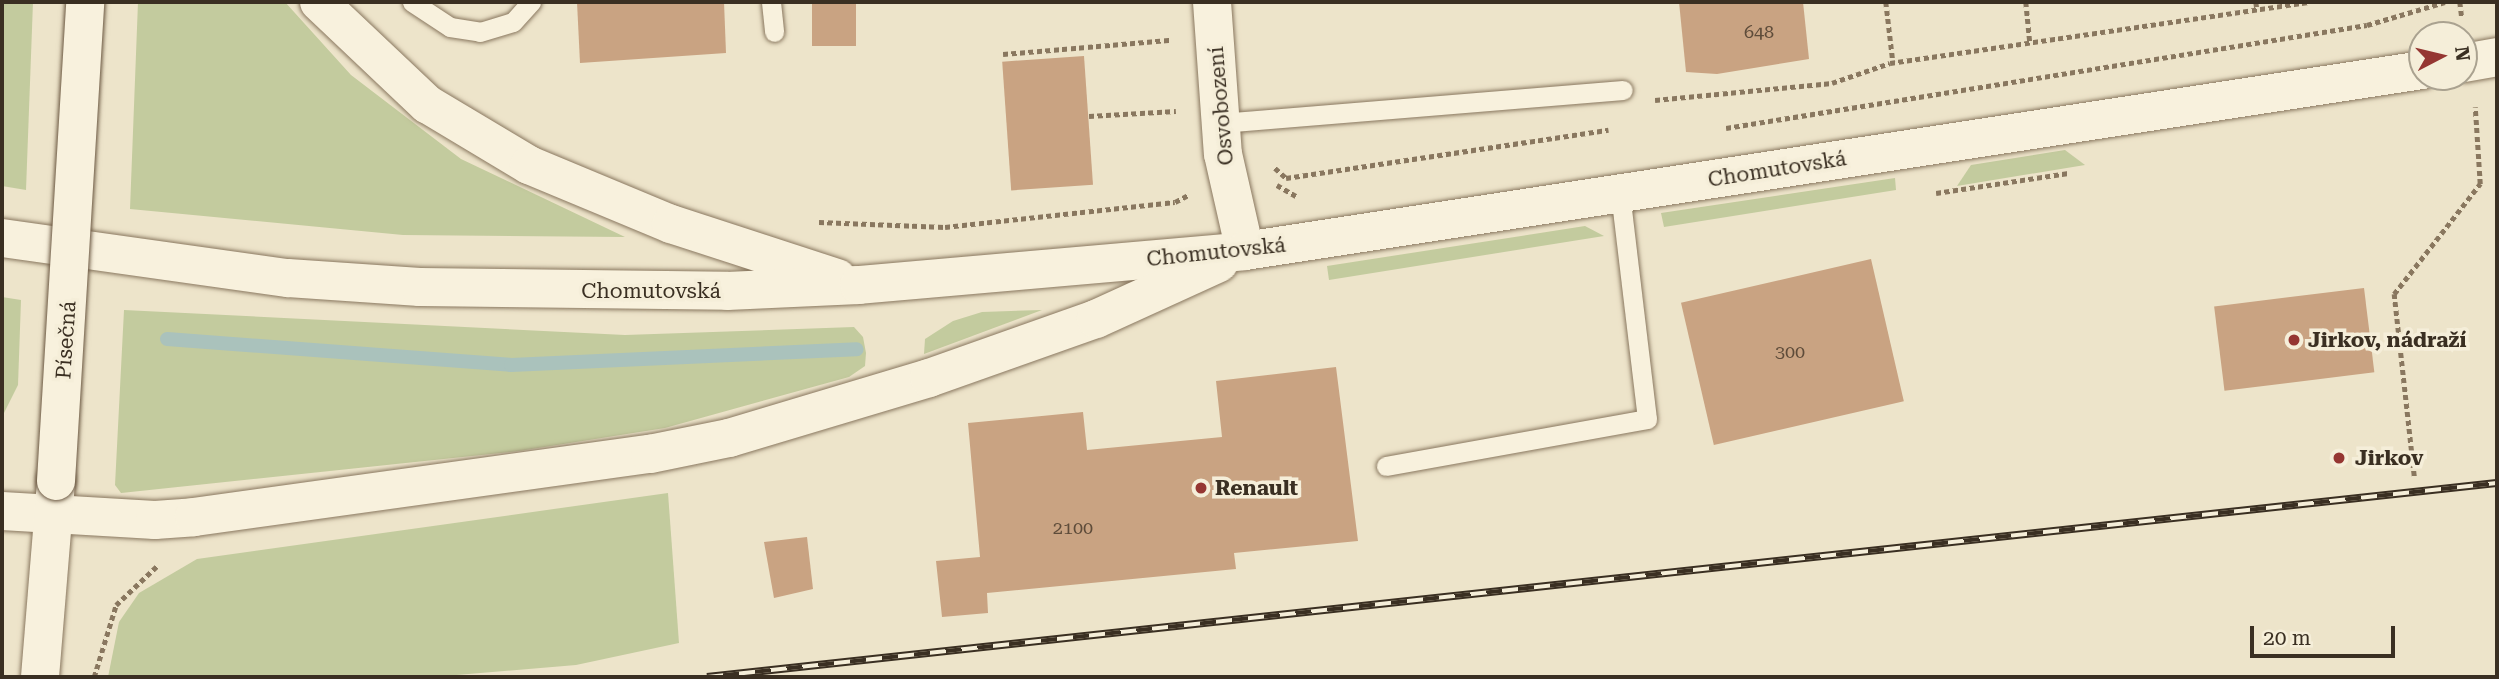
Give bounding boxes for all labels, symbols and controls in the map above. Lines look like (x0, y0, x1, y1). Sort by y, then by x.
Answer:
house number: 648 (1744, 21, 1774, 43)
north arrow (2408, 21, 2478, 91)
text: N (2450, 45, 2475, 62)
street label: Osvobození (1203, 46, 1239, 166)
street label: Chomutovská (1706, 146, 1848, 192)
street label: Chomutovská (1145, 232, 1287, 272)
street label: Chomutovská (581, 278, 721, 304)
street label: Písečná (51, 300, 81, 380)
place label: Jirkov, nádraží (2308, 327, 2466, 353)
marker: Jirkov, nádraží (2286, 332, 2302, 348)
house number: 300 (1775, 341, 1805, 363)
place label: Jirkov (2355, 445, 2423, 471)
marker: Jirkov (2329, 448, 2349, 468)
place label: Renault (1215, 475, 1298, 501)
marker: Renault (1193, 480, 1209, 496)
house number: 2100 (1053, 517, 1093, 539)
scale bar (2254, 612, 2399, 656)
text: 20 m (2263, 626, 2311, 650)

